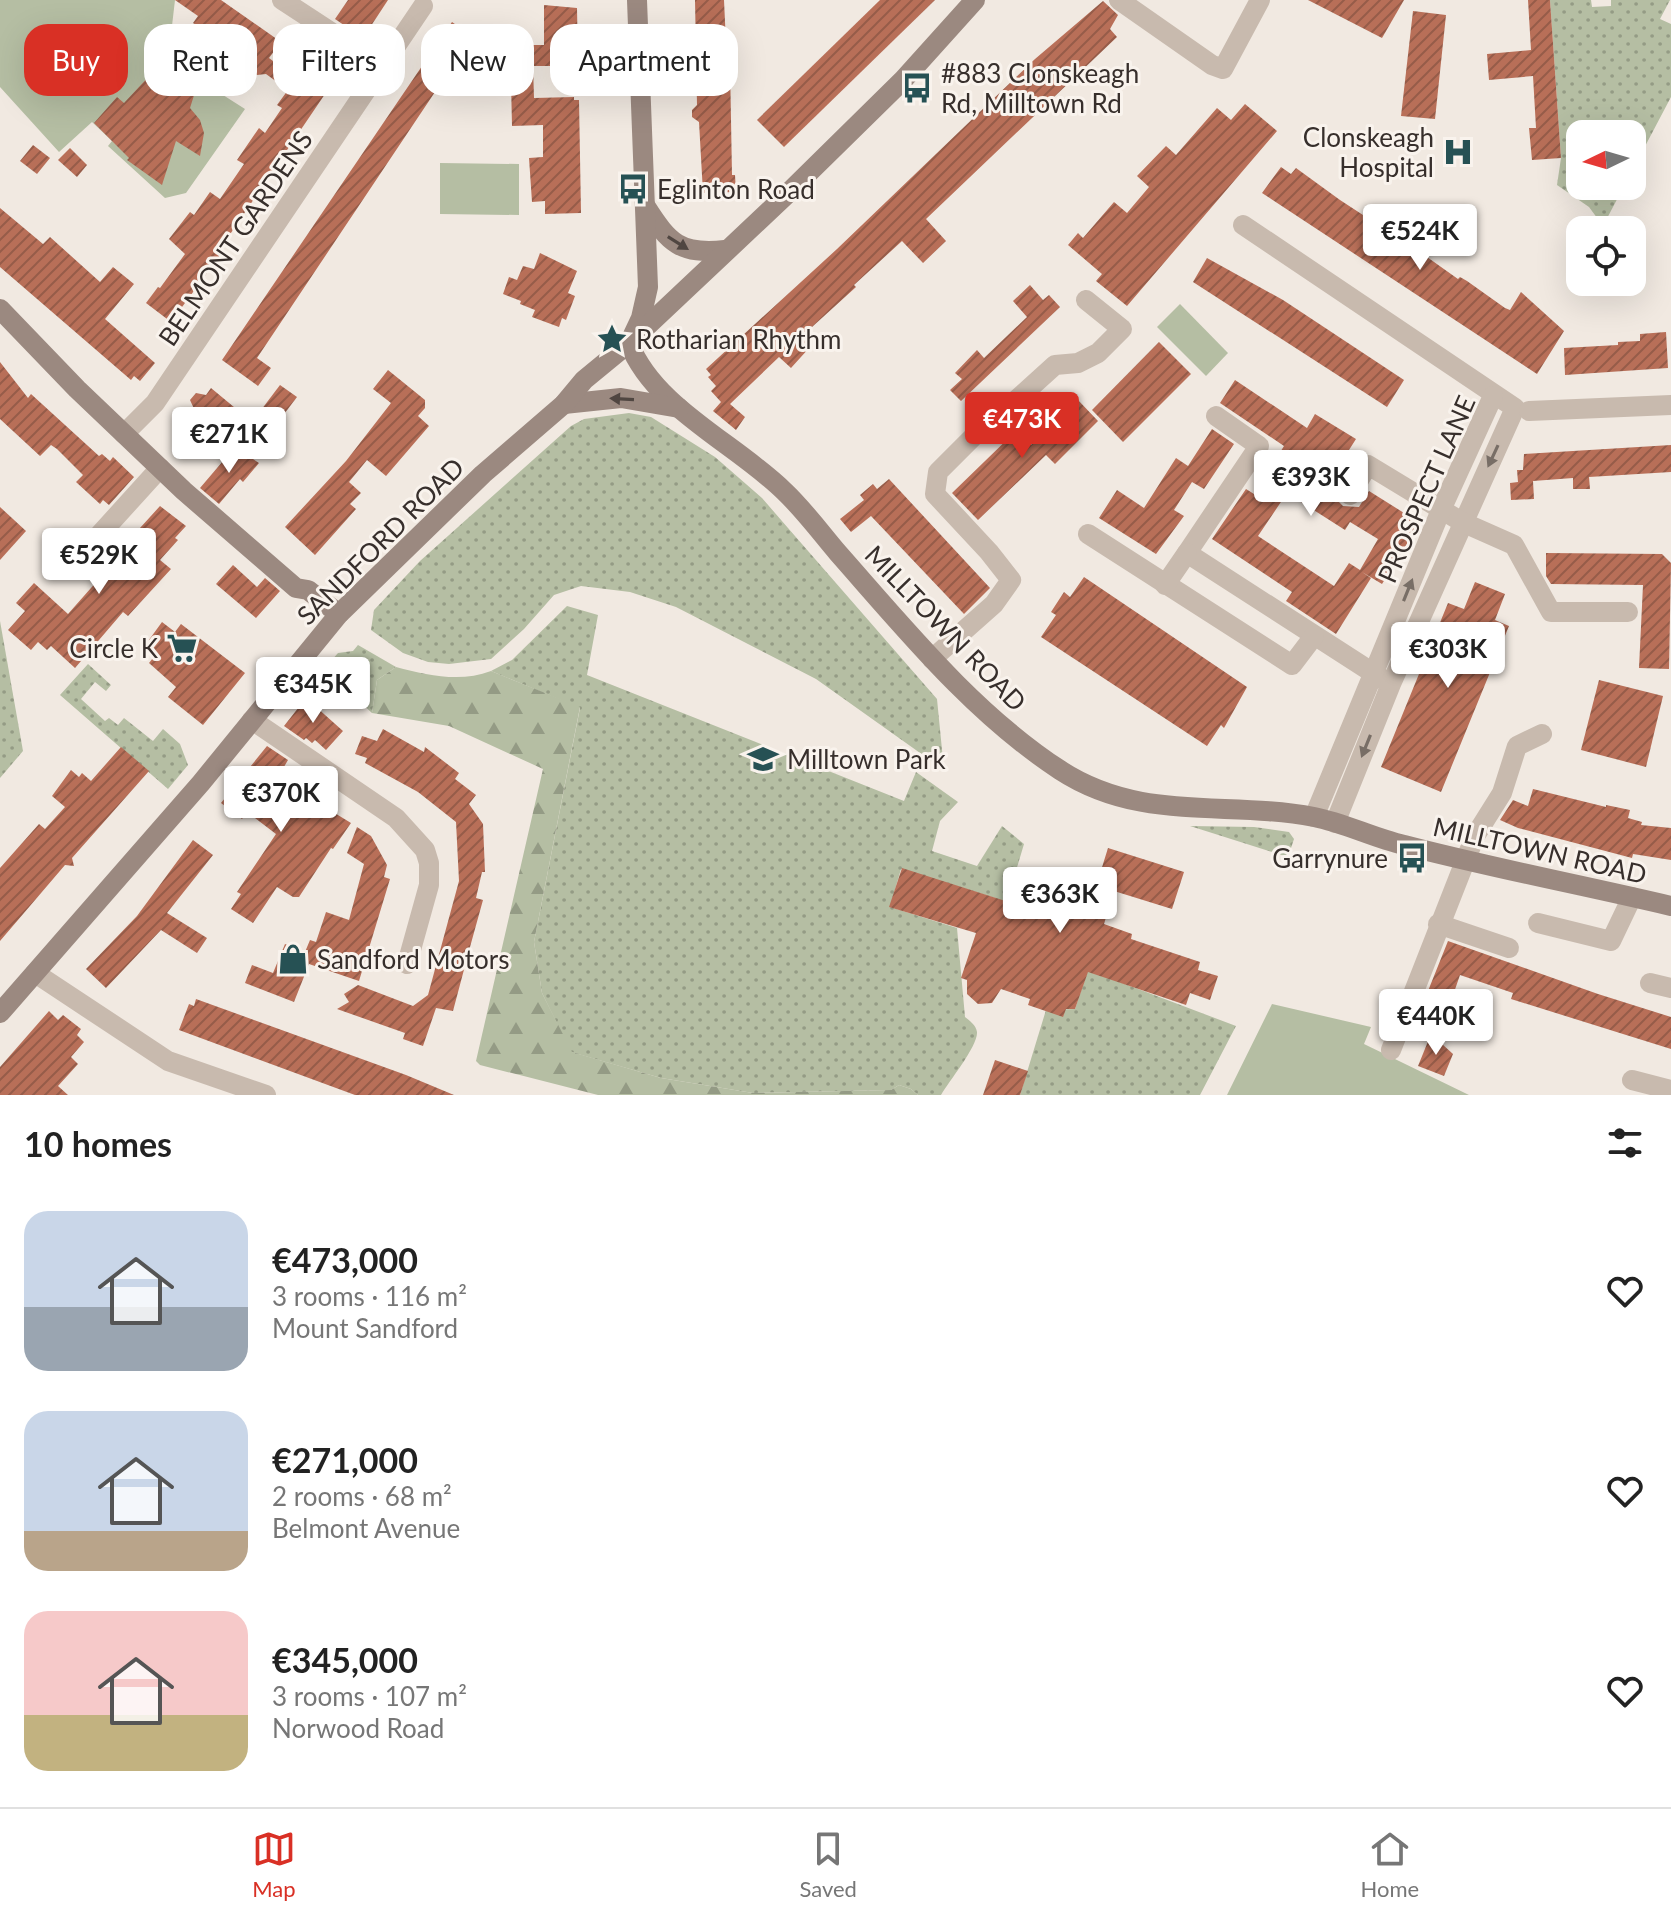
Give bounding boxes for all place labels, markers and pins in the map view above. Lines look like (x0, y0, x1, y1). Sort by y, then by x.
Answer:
place label: #883 Clonskeagh Rd, Milltown Rd (941, 57, 1139, 119)
bus stop icon: #883 Clonskeagh Rd, Milltown Rd (900, 71, 934, 105)
place label: Clonskeagh Hospital (1303, 121, 1434, 183)
hospital icon: Clonskeagh Hospital (1441, 135, 1475, 169)
bus stop icon: Eglinton Road (616, 172, 650, 206)
place label: Eglinton Road (657, 173, 815, 205)
pin: €524K (1364, 204, 1476, 272)
place icon: Rotharian Rhythm (595, 322, 629, 356)
place label: Rotharian Rhythm (636, 323, 841, 355)
pin: €473K (966, 392, 1078, 460)
pin: €271K (173, 407, 285, 475)
pin: €393K (1255, 450, 1367, 518)
pin: €529K (43, 528, 155, 596)
pin: €303K (1392, 622, 1504, 690)
supermarket icon: Circle K (165, 631, 199, 665)
place label: Circle K (69, 632, 159, 664)
pin: €345K (257, 657, 369, 725)
school or university icon: Milltown Park (746, 742, 780, 776)
place label: Milltown Park (787, 743, 946, 775)
pin: €370K (225, 766, 337, 834)
bus stop icon: Garrynure (1395, 841, 1429, 875)
place label: Garrynure (1272, 842, 1388, 874)
pin: €363K (1004, 867, 1116, 935)
shop icon: Sandford Motors (276, 942, 310, 976)
place label: Sandford Motors (317, 943, 509, 975)
pin: €440K (1380, 989, 1492, 1057)

